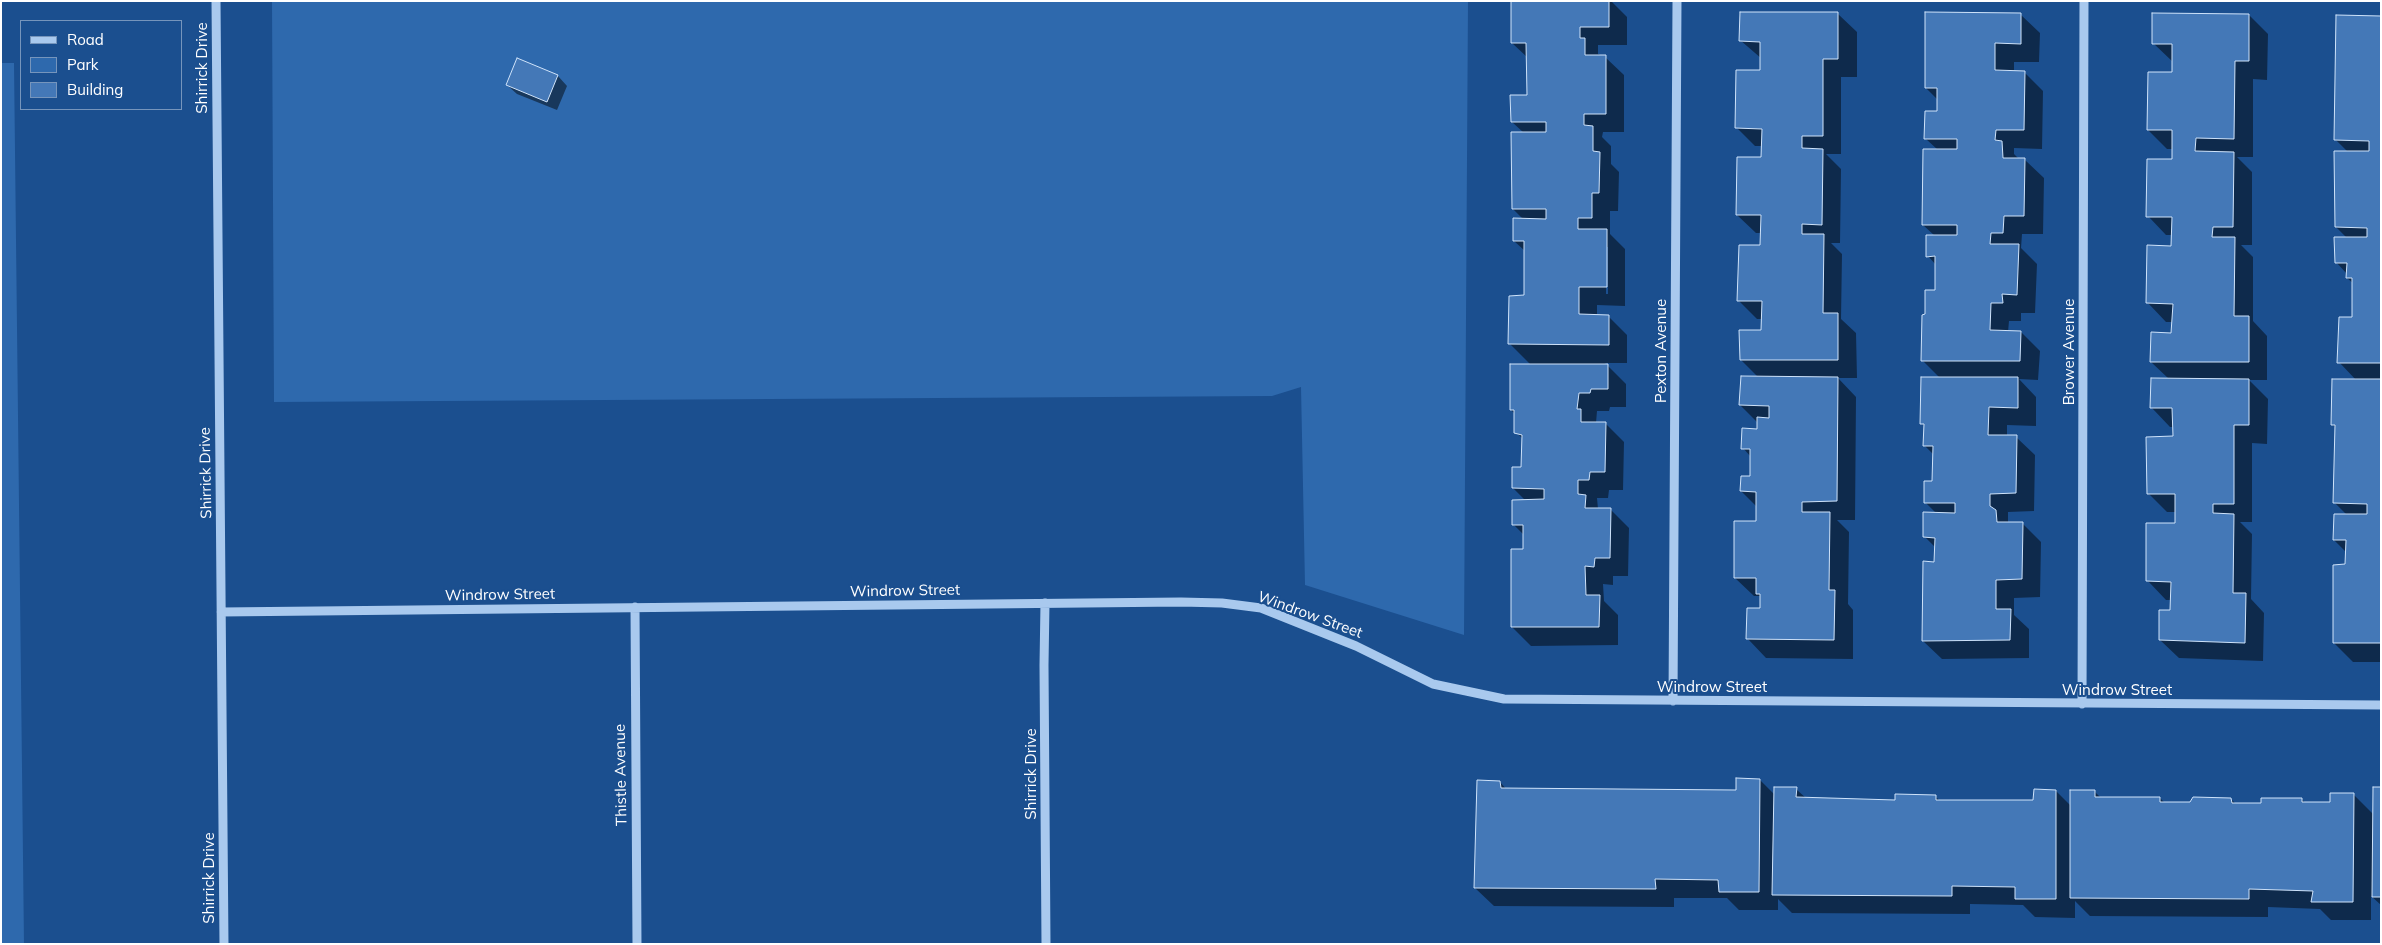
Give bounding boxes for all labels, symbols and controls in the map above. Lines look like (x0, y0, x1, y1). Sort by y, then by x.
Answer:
legend (20, 20, 182, 110)
street label: Shirrick Drive (193, 22, 211, 114)
text: Road (67, 30, 104, 49)
text: Park (67, 55, 99, 74)
text: Building (67, 80, 123, 99)
street label: Pexton Avenue (1652, 299, 1670, 403)
street label: Brower Avenue (2060, 299, 2078, 405)
street label: Shirrick Drive (196, 427, 216, 519)
street label: Windrow Street (850, 581, 960, 601)
street label: Windrow Street (445, 585, 555, 605)
street label: Windrow Street (1255, 588, 1365, 642)
street label: Windrow Street (1657, 678, 1767, 696)
street label: Windrow Street (2062, 681, 2172, 699)
street label: Thistle Avenue (611, 724, 631, 826)
street label: Shirrick Drive (1022, 728, 1040, 820)
street label: Shirrick Drive (200, 832, 218, 924)

